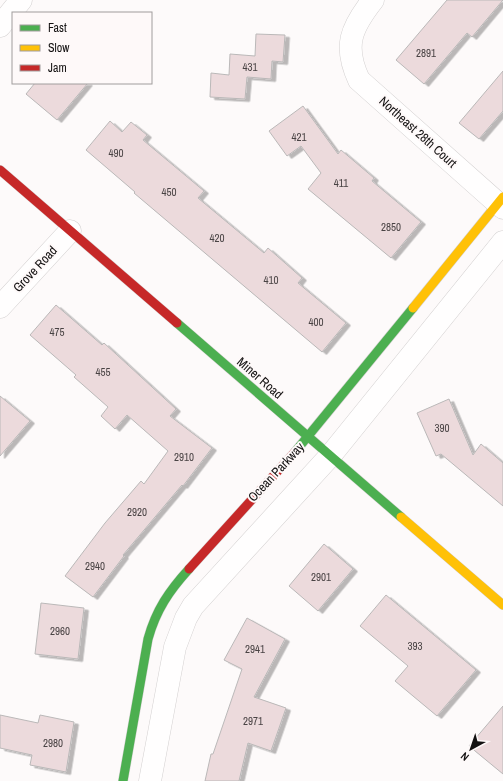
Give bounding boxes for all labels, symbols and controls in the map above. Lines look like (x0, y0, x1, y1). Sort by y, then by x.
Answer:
legend (12, 12, 152, 84)
text: Fast (48, 20, 67, 36)
text: Slow (48, 40, 70, 56)
house number: 2891 (416, 46, 436, 60)
text: Jam (48, 60, 67, 76)
house number: 431 (242, 60, 258, 74)
street label: Northeast 28th Court (376, 93, 460, 171)
house number: 421 (291, 130, 307, 144)
house number: 490 (108, 146, 124, 160)
house number: 411 (334, 176, 348, 190)
house number: 450 (161, 185, 177, 199)
house number: 2850 (381, 220, 401, 234)
house number: 420 (209, 231, 225, 245)
street label: Grove Road (9, 242, 61, 296)
house number: 410 (263, 273, 279, 287)
house number: 400 (308, 315, 324, 329)
house number: 475 (49, 325, 65, 339)
street label: Miner Road (233, 353, 287, 403)
house number: 455 (95, 365, 111, 379)
house number: 390 (434, 421, 450, 435)
street label: Ocean Parkway (244, 438, 308, 505)
house number: 2910 (174, 450, 194, 464)
house number: 2920 (127, 505, 147, 519)
house number: 2940 (85, 559, 105, 573)
house number: 2901 (311, 570, 331, 584)
house number: 2960 (50, 624, 70, 638)
house number: 393 (407, 639, 423, 653)
house number: 2941 (245, 642, 265, 656)
house number: 2971 (243, 714, 263, 728)
north arrow (451, 729, 491, 769)
house number: 2980 (43, 736, 63, 750)
text: N (458, 749, 472, 764)

